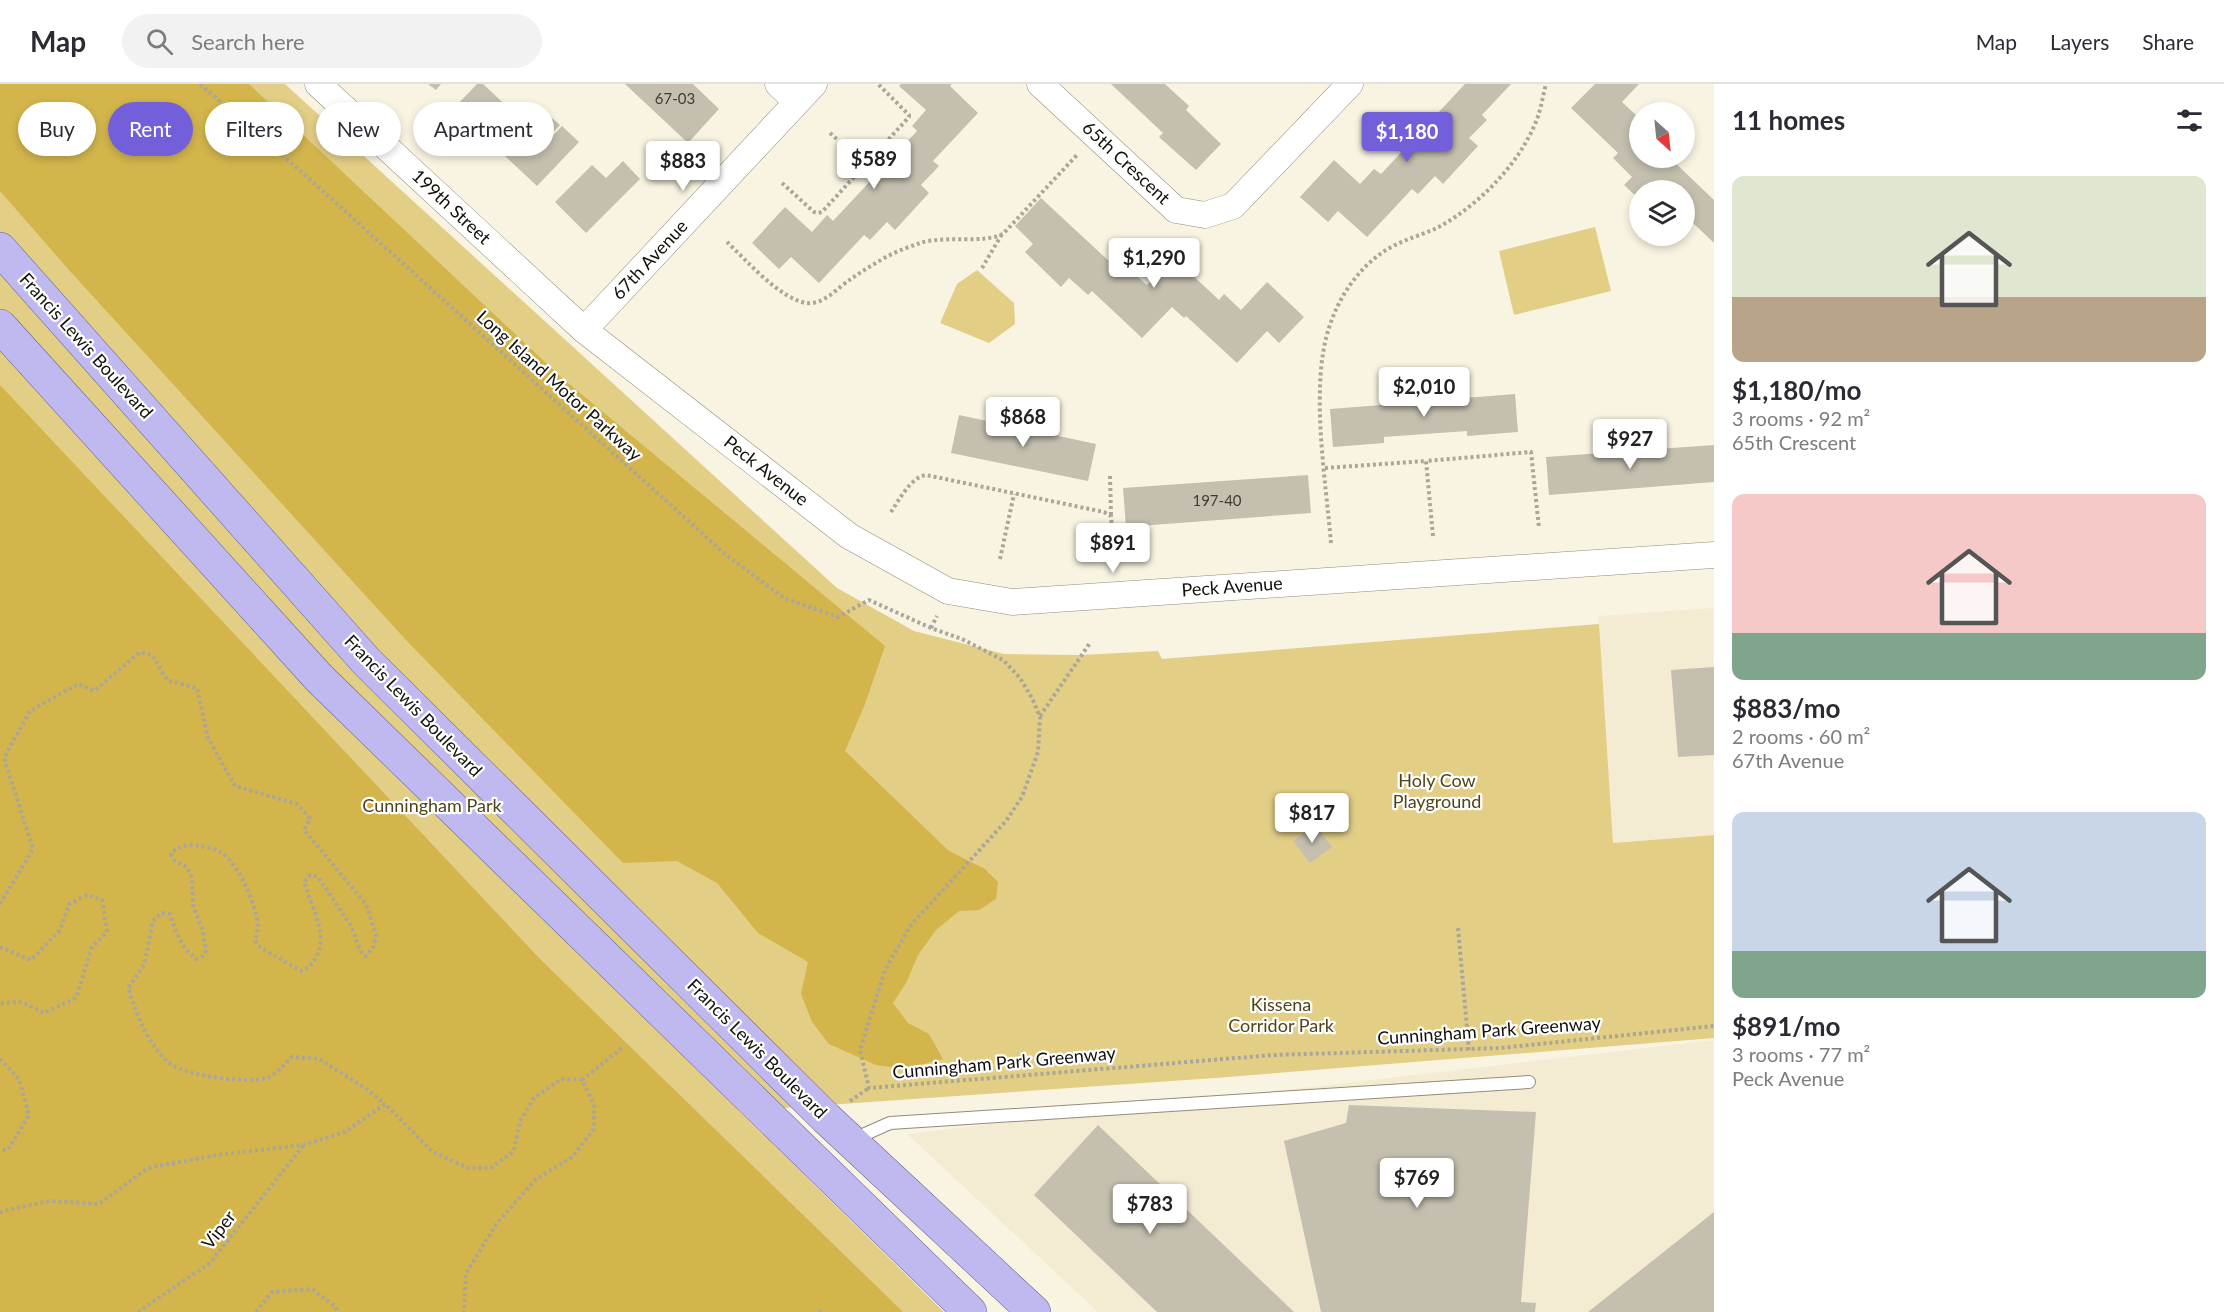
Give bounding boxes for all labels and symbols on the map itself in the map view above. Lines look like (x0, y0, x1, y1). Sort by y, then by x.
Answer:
house number: 67-03 (655, 89, 695, 107)
north arrow (1629, 102, 1695, 168)
pin: $1,180 (1358, 112, 1456, 163)
street label: 65th Crescent (1078, 116, 1175, 209)
pin: $589 (838, 139, 910, 190)
pin: $883 (647, 141, 719, 192)
street label: 199th Street (408, 164, 496, 249)
street label: 67th Avenue (607, 215, 692, 304)
pin: $1,290 (1105, 238, 1203, 289)
street label: Francis Lewis Boulevard (15, 268, 158, 423)
street label: Long Island Motor Parkway (473, 305, 647, 466)
pin: $2,010 (1375, 367, 1473, 418)
pin: $868 (987, 397, 1059, 448)
pin: $927 (1594, 419, 1666, 470)
street label: Peck Avenue (720, 430, 813, 510)
house number: 197-40 (1192, 491, 1242, 509)
pin: $891 (1077, 523, 1149, 574)
street label: Peck Avenue (1181, 572, 1283, 601)
street label: Francis Lewis Boulevard (340, 630, 487, 781)
park label: Holy Cow Playground (1393, 769, 1481, 812)
pin: $817 (1276, 793, 1348, 844)
park label: Cunningham Park (362, 794, 503, 816)
street label: Francis Lewis Boulevard (683, 974, 832, 1123)
park label: Kissena Corridor Park (1228, 993, 1335, 1036)
street label: Cunningham Park Greenway (1376, 1011, 1602, 1049)
street label: Cunningham Park Greenway (891, 1041, 1117, 1083)
pin: $769 (1381, 1158, 1453, 1209)
pin: $783 (1114, 1184, 1186, 1235)
street label: Viper (196, 1205, 240, 1253)

